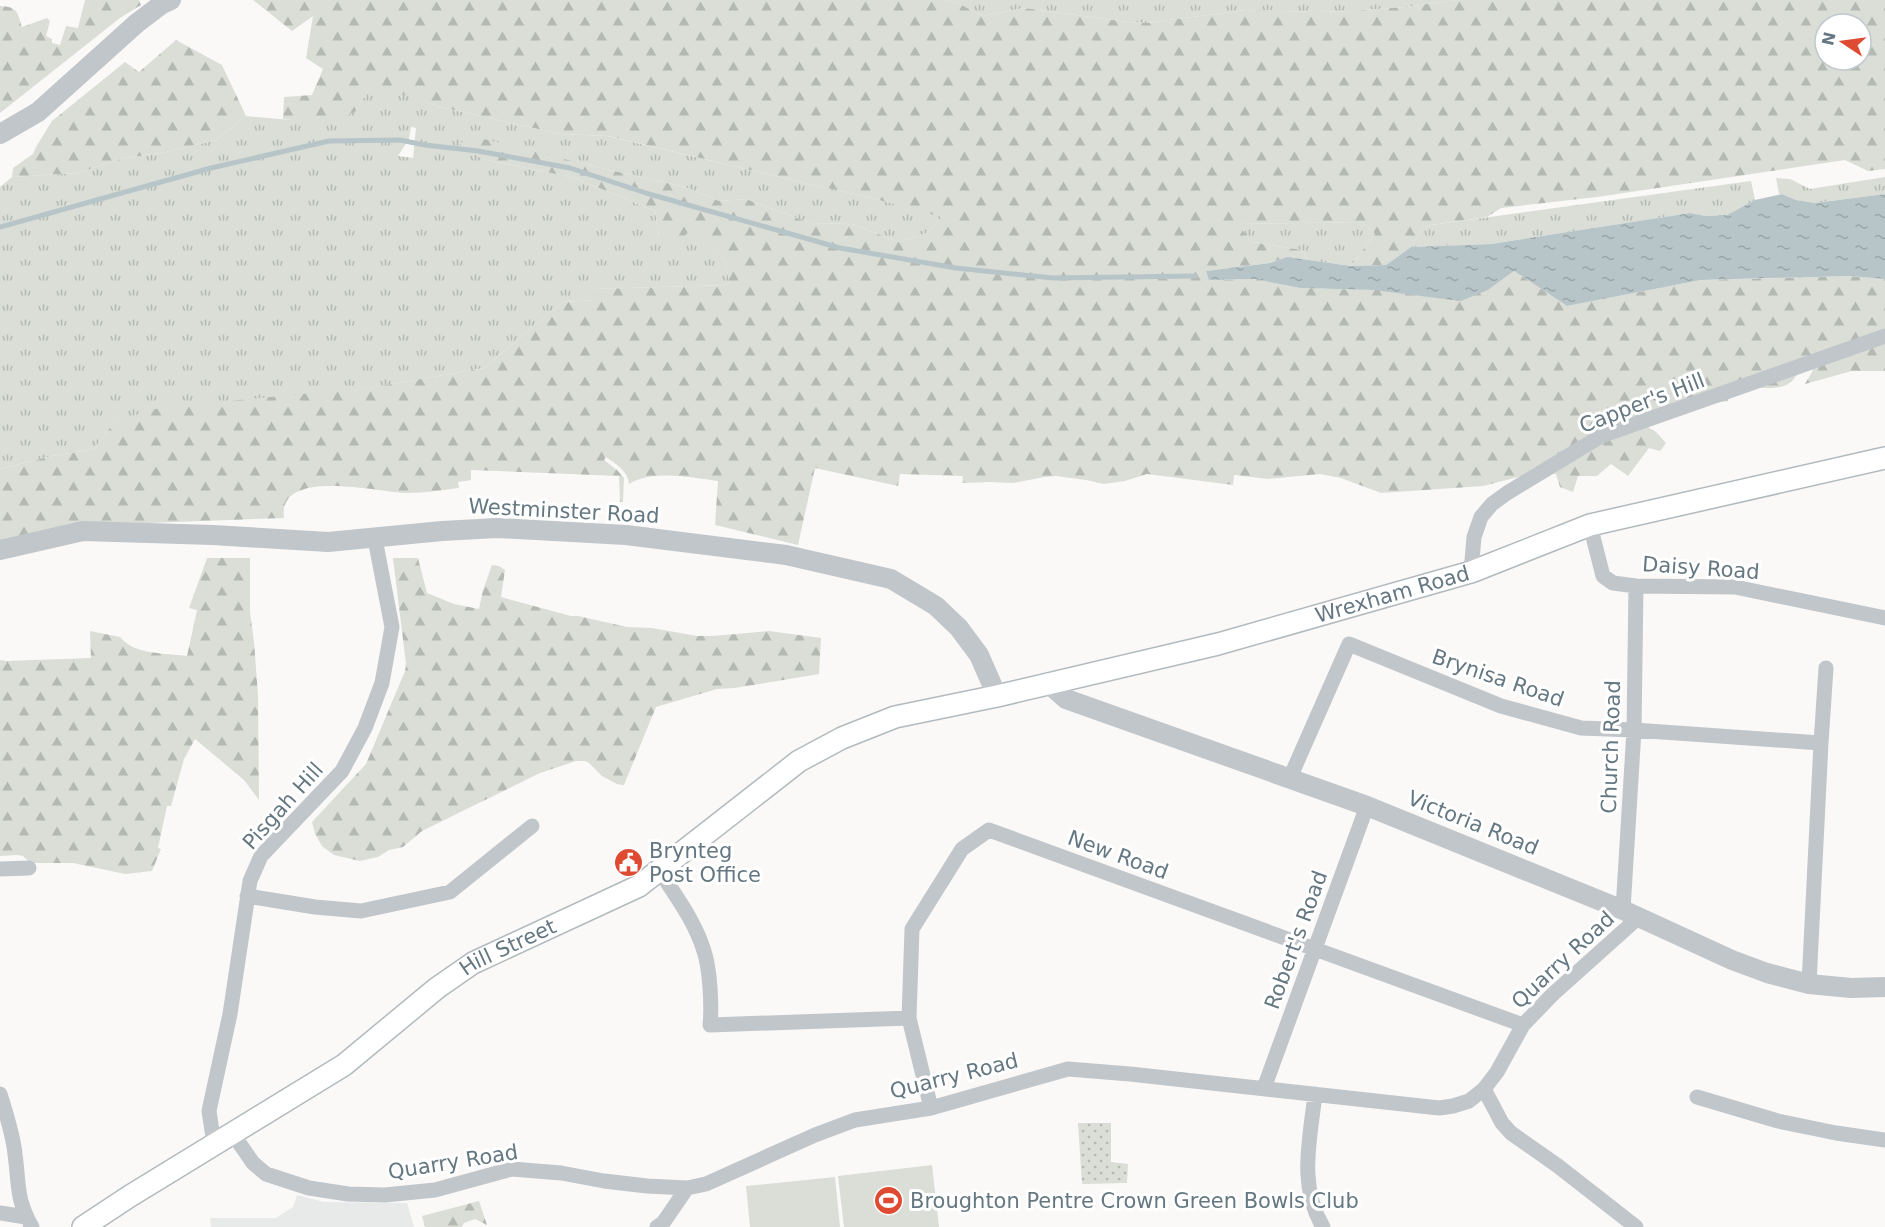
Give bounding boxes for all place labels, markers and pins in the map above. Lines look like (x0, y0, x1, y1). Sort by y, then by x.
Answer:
place label: Brynteg Post Office (649, 839, 761, 887)
public building icon: Brynteg Post Office (612, 847, 644, 879)
sports icon: Broughton Pentre Crown Green Bowls Club (873, 1185, 905, 1217)
place label: Broughton Pentre Crown Green Bowls Club (910, 1189, 1359, 1213)

